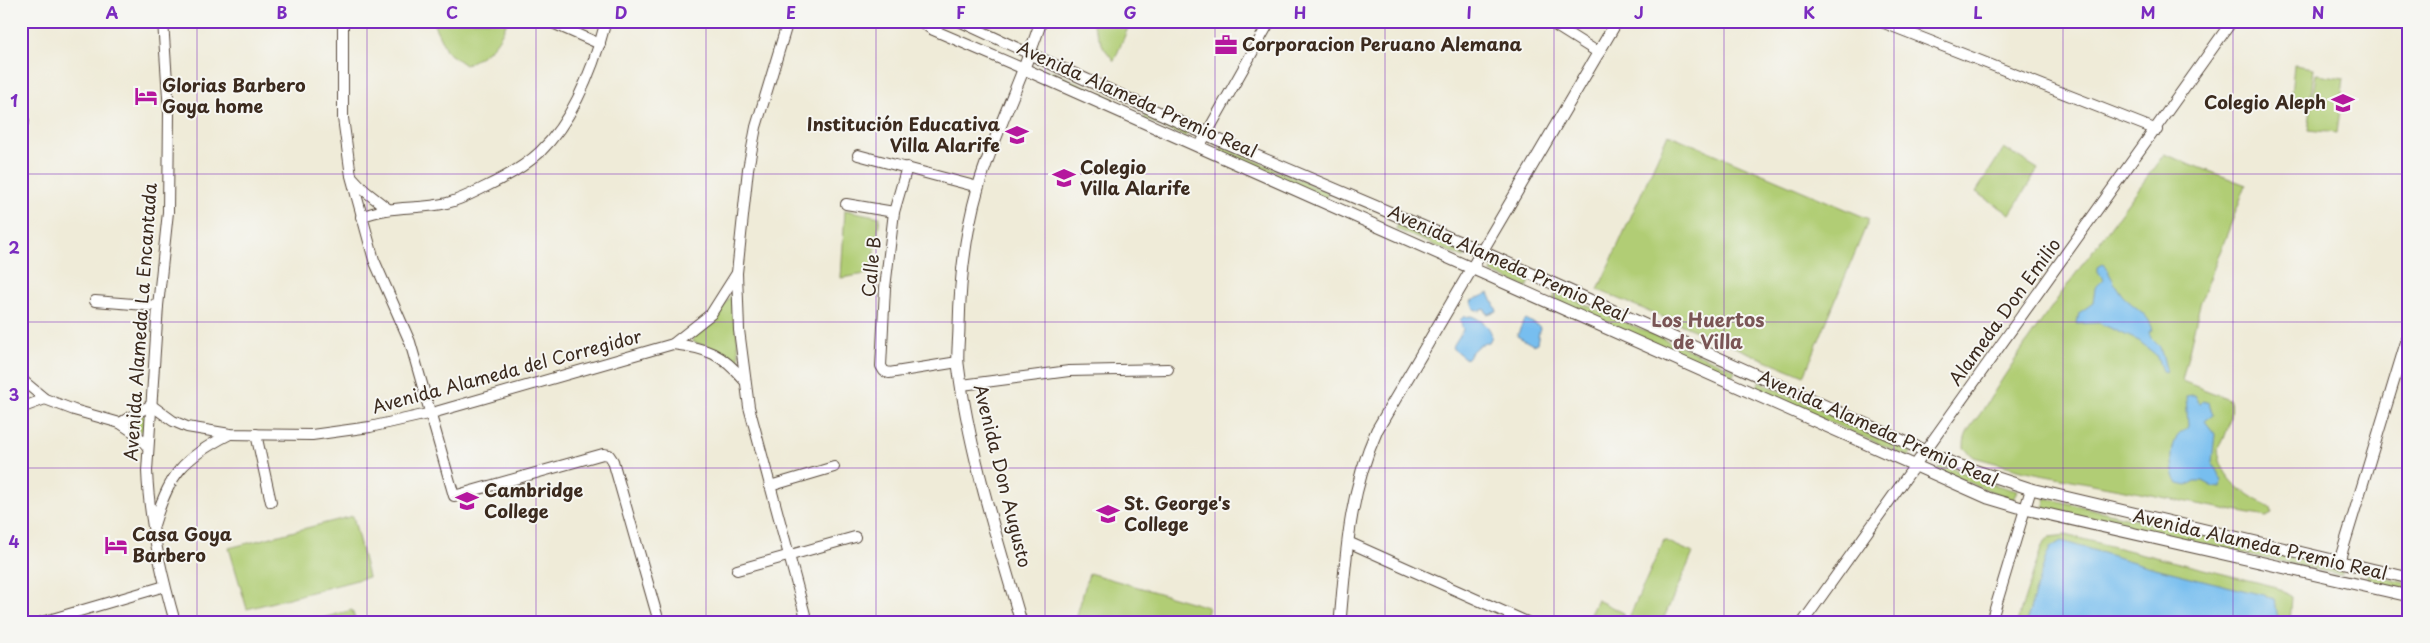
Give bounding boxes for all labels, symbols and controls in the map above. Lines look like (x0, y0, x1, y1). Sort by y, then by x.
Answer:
text: A (106, 0, 119, 24)
text: B (277, 0, 288, 24)
text: C (446, 0, 458, 24)
text: D (615, 0, 627, 24)
text: E (786, 0, 796, 24)
text: F (956, 0, 966, 24)
text: G (1123, 0, 1137, 24)
text: H (1294, 0, 1306, 24)
text: I (1466, 0, 1472, 24)
text: J (1634, 0, 1644, 24)
text: K (1803, 0, 1815, 24)
text: L (1973, 0, 1983, 24)
text: M (2140, 0, 2156, 24)
text: N (2312, 0, 2324, 24)
place label: Corporacion Peruano Alemana (1242, 30, 1523, 57)
office icon: Corporacion Peruano Alemana (1213, 32, 1239, 58)
street label: Avenida Alameda Premio Real (1013, 33, 1262, 164)
place label: Glorias Barbero Goya home (162, 71, 306, 119)
hotel icon: Glorias Barbero Goya home (133, 83, 159, 109)
text: 1 (10, 88, 18, 112)
place label: Colegio Aleph (2204, 88, 2326, 115)
school or university icon: Colegio Aleph (2330, 90, 2356, 116)
place label: Institución Educativa Villa Alarife (807, 110, 1000, 158)
school or university icon: Institución Educativa Villa Alarife (1004, 122, 1030, 148)
place label: Colegio Villa Alarife (1080, 153, 1191, 201)
school or university icon: Colegio Villa Alarife (1051, 165, 1077, 191)
street label: Avenida Alameda La Encantada (116, 181, 163, 462)
street label: Avenida Alameda Premio Real (1384, 197, 1633, 328)
street label: Alameda Don Emilio (1941, 232, 2067, 390)
text: 2 (8, 235, 20, 259)
street label: Calle B (854, 235, 887, 299)
district label: Los Huertos de Villa (1651, 305, 1765, 355)
street label: Avenida Alameda del Corregidor (369, 321, 645, 420)
street label: Avenida Alameda Premio Real (1754, 362, 2003, 493)
street label: Avenida Don Augusto (968, 381, 1039, 570)
text: 3 (9, 382, 19, 406)
place label: Cambridge College (484, 476, 583, 524)
school or university icon: Cambridge College (454, 488, 480, 514)
place label: St. George's College (1124, 489, 1231, 537)
school or university icon: St. George's College (1095, 501, 1121, 527)
street label: Avenida Alameda Premio Real (2131, 501, 2390, 586)
place label: Casa Goya Barbero (132, 520, 232, 568)
text: 4 (9, 529, 20, 553)
hotel icon: Casa Goya Barbero (103, 532, 129, 558)

